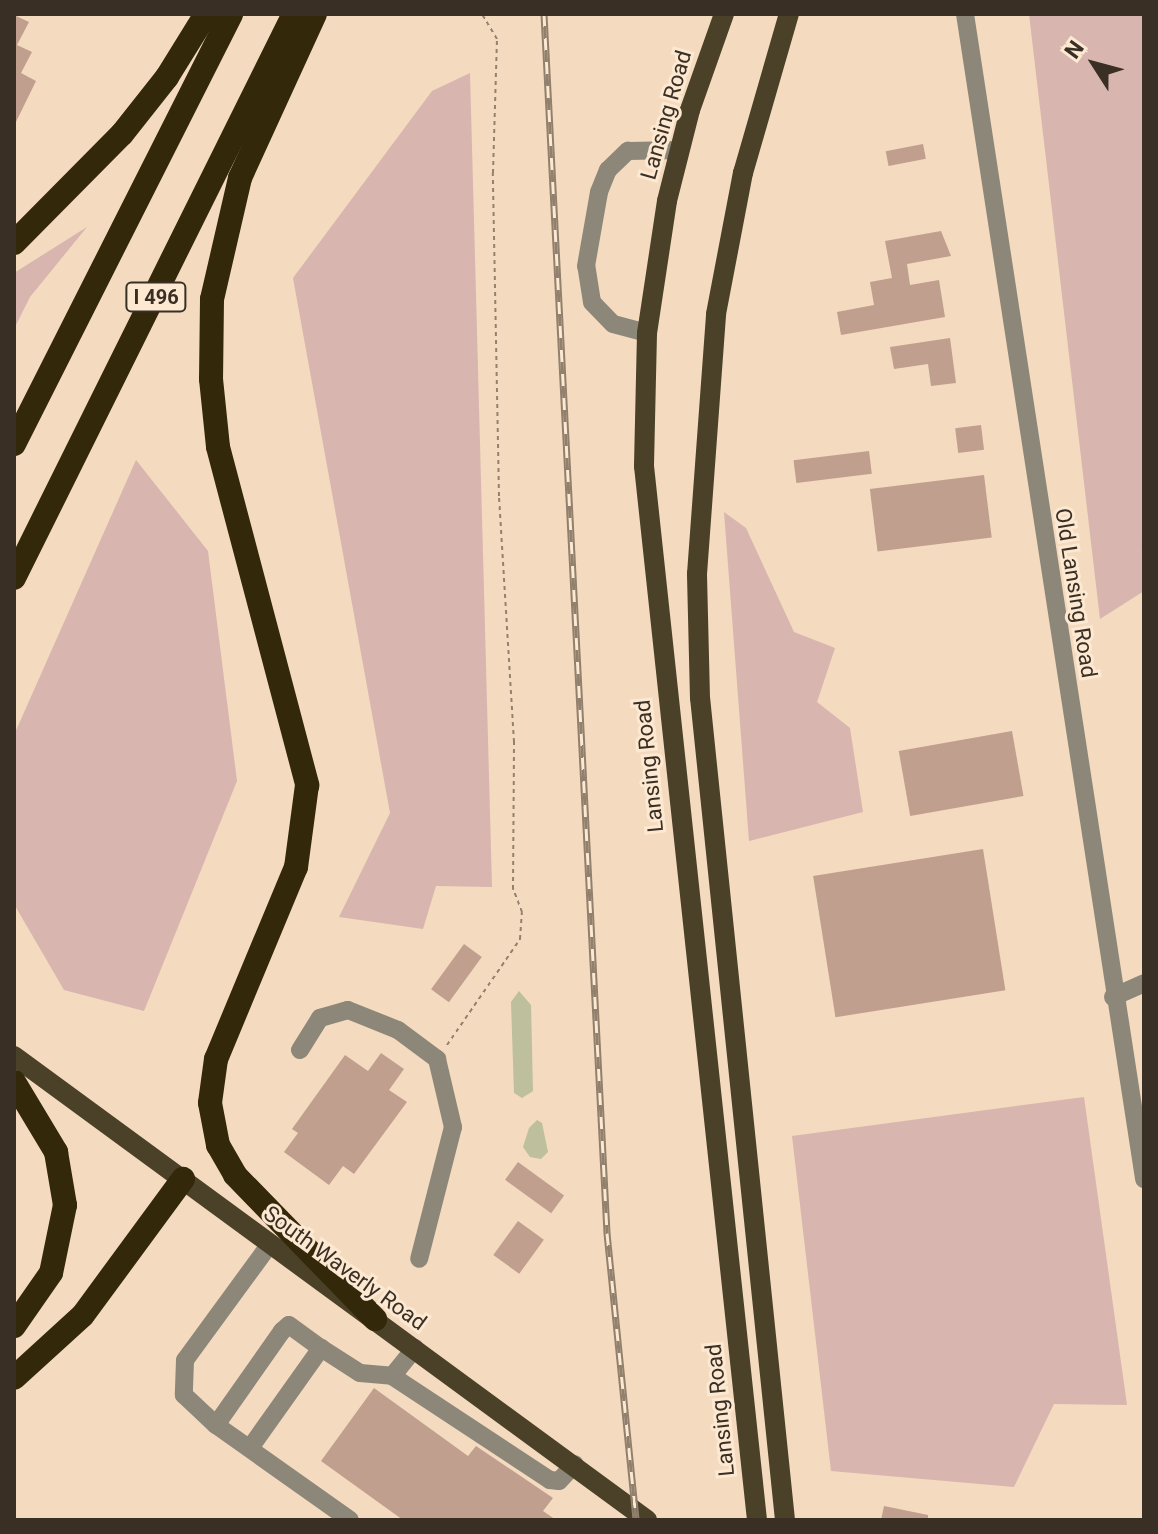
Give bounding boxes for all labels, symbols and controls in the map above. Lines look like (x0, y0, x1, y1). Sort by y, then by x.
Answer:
north arrow (1054, 24, 1134, 104)
text: N (1060, 36, 1089, 63)
street label: Lansing Road (635, 47, 697, 183)
road number: I 496 (124, 281, 188, 313)
street label: Old Lansing Road (1050, 506, 1102, 680)
street label: Lansing Road (629, 698, 669, 834)
street label: South Waverly Road (258, 1200, 432, 1336)
street label: Lansing Road (700, 1342, 740, 1478)

